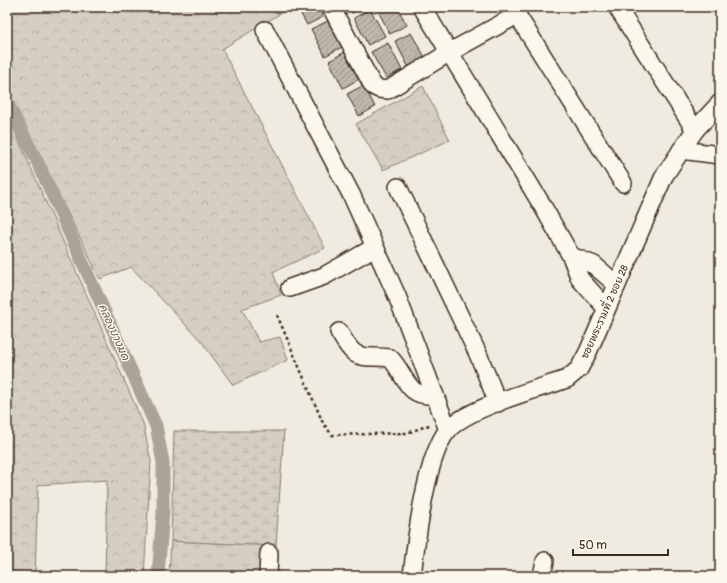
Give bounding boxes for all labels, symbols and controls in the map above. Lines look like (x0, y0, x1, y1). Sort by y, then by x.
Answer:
street label: ซอยพระรามที่ 2 ซอย 28 (575, 262, 631, 361)
water label: คลองบางมด (96, 302, 132, 362)
scale bar (573, 531, 668, 557)
text: 50 m (579, 538, 607, 553)

